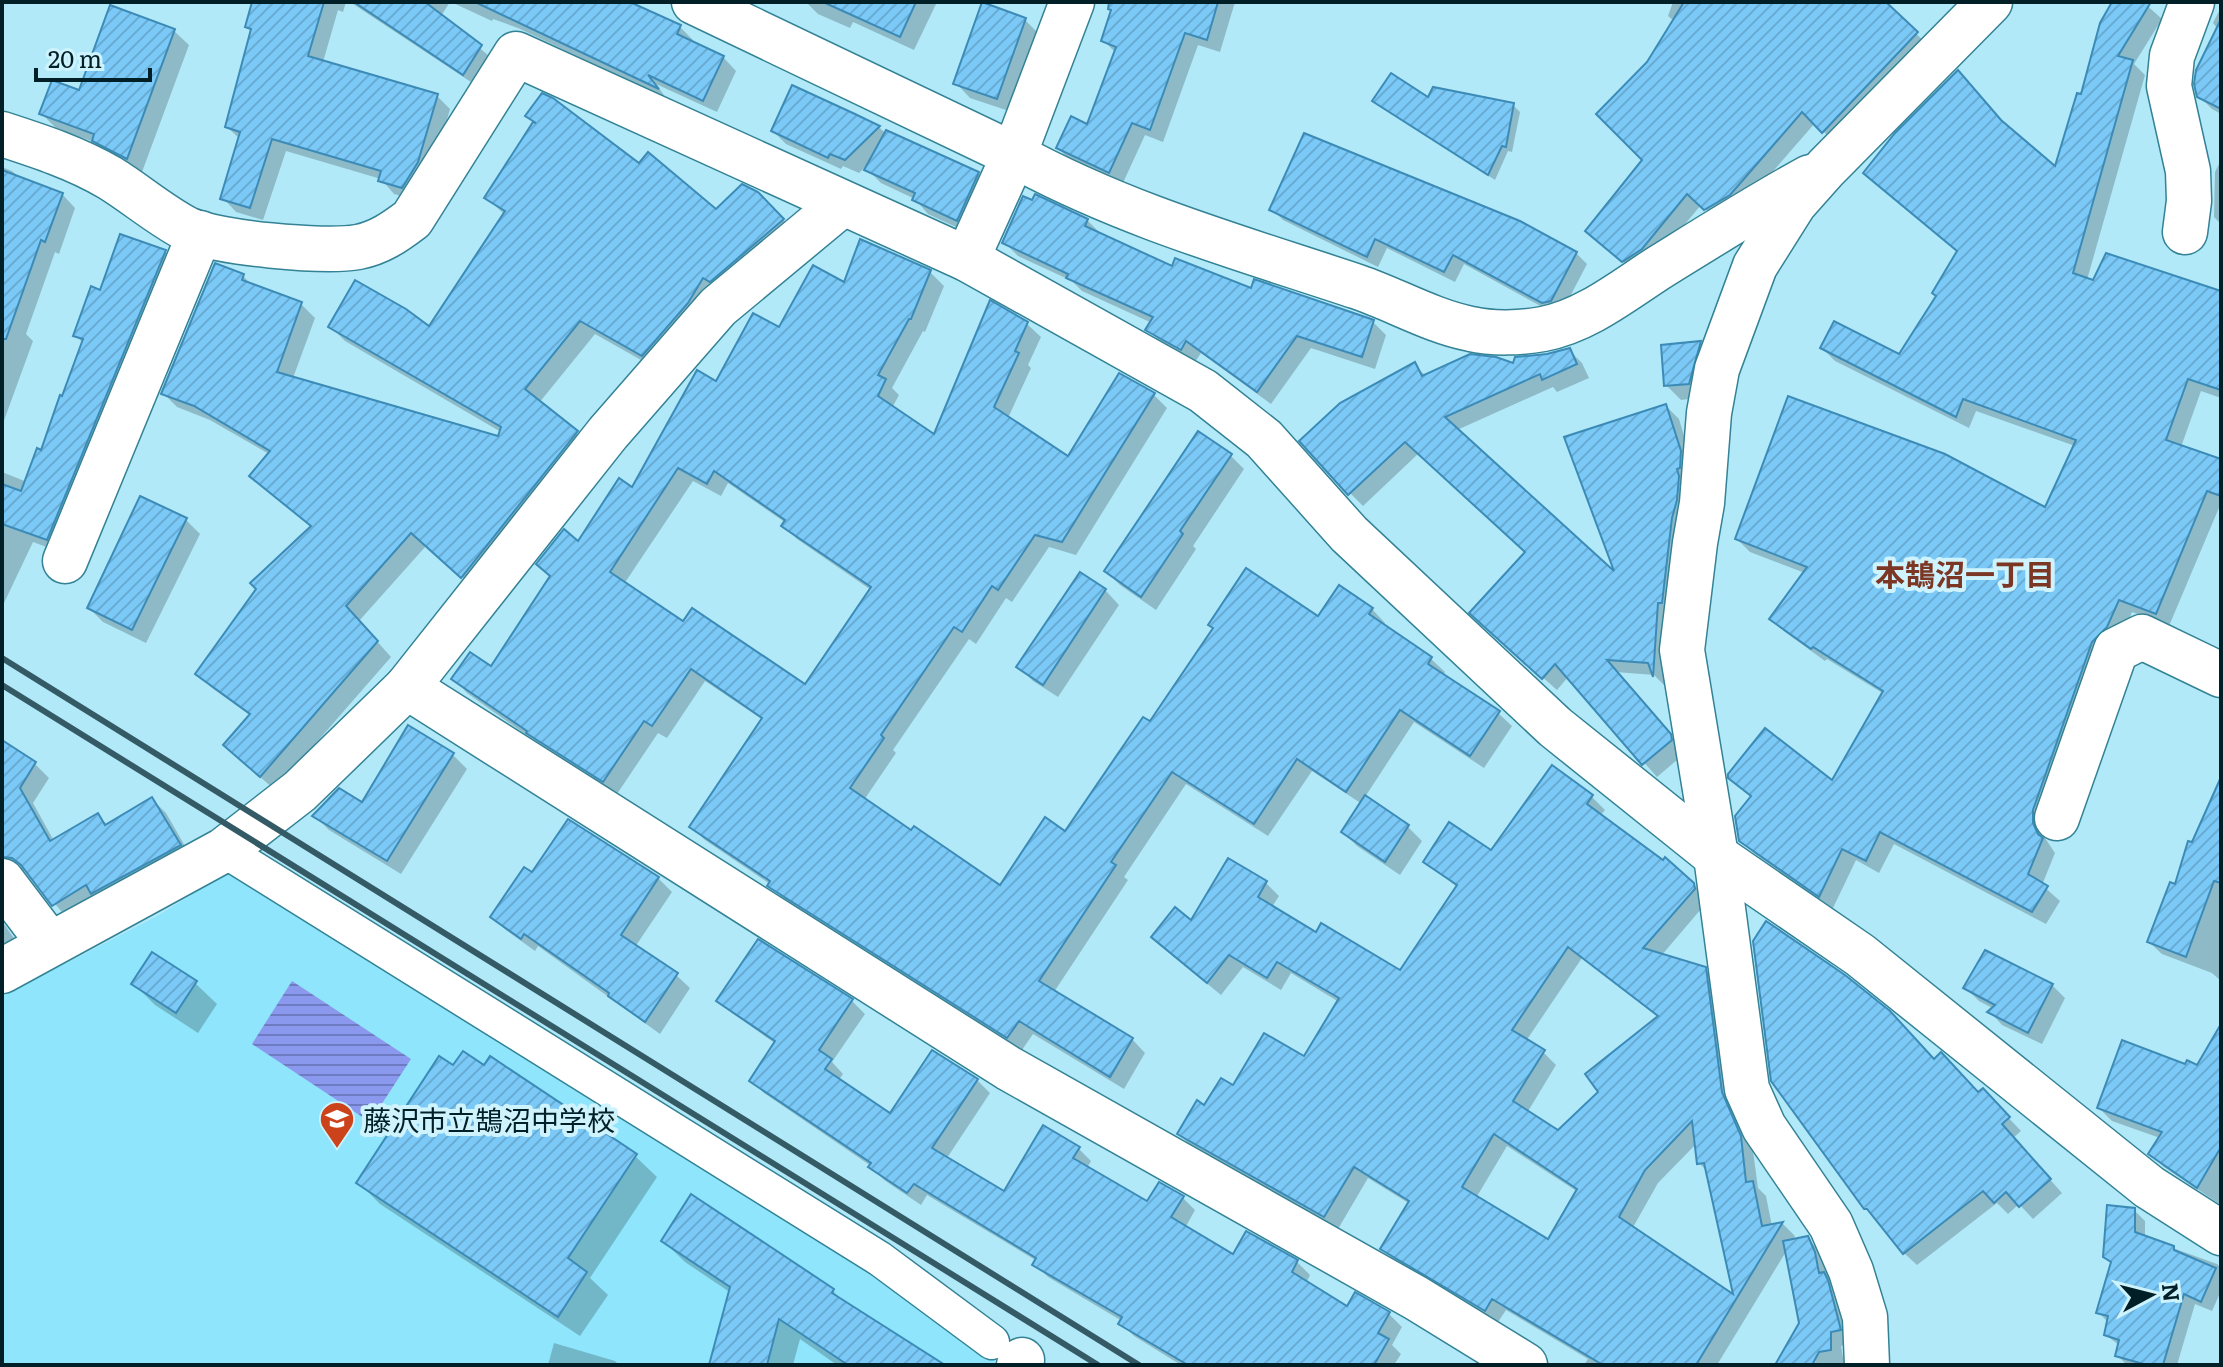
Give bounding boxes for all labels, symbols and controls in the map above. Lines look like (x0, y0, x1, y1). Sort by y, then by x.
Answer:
scale bar (36, 32, 150, 82)
text: 20 m (48, 40, 102, 75)
district label: 本鵠沼一丁目 (1875, 551, 2055, 595)
place label: 藤沢市立鵠沼中学校 (363, 1098, 615, 1140)
school or university icon: 藤沢市立鵠沼中学校 (318, 1100, 356, 1150)
north arrow (2111, 1255, 2191, 1335)
text: N (2155, 1281, 2190, 1304)

